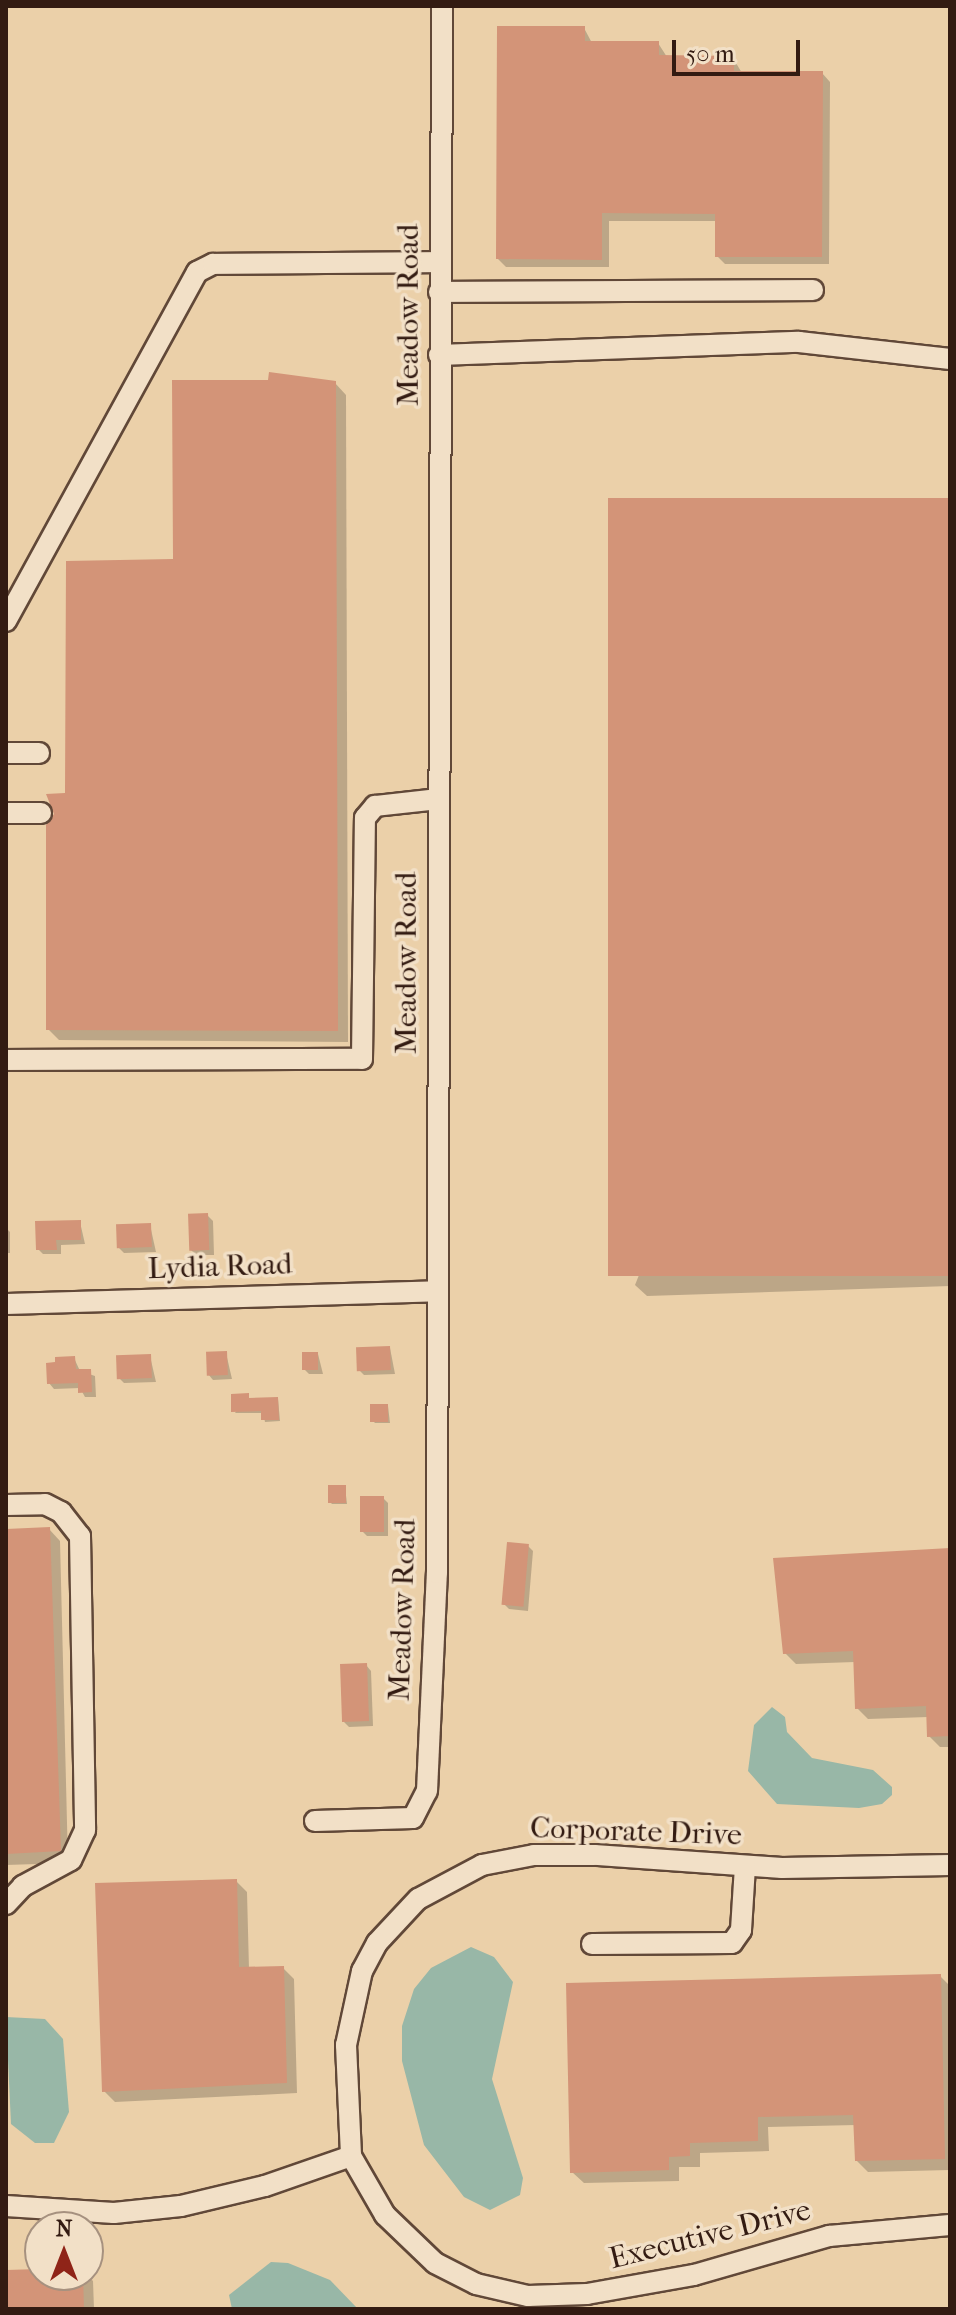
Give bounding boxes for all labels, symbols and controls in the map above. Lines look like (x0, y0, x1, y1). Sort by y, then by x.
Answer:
scale bar (676, 24, 804, 74)
text: 50 m (686, 40, 735, 68)
street label: Meadow Road (391, 224, 427, 406)
street label: Meadow Road (389, 872, 425, 1054)
street label: Lydia Road (147, 1246, 293, 1288)
street label: Meadow Road (382, 1518, 424, 1702)
street label: Corporate Drive (529, 1810, 743, 1854)
street label: Executive Drive (606, 2193, 814, 2277)
north arrow (24, 2211, 104, 2291)
text: N (56, 2216, 72, 2242)

